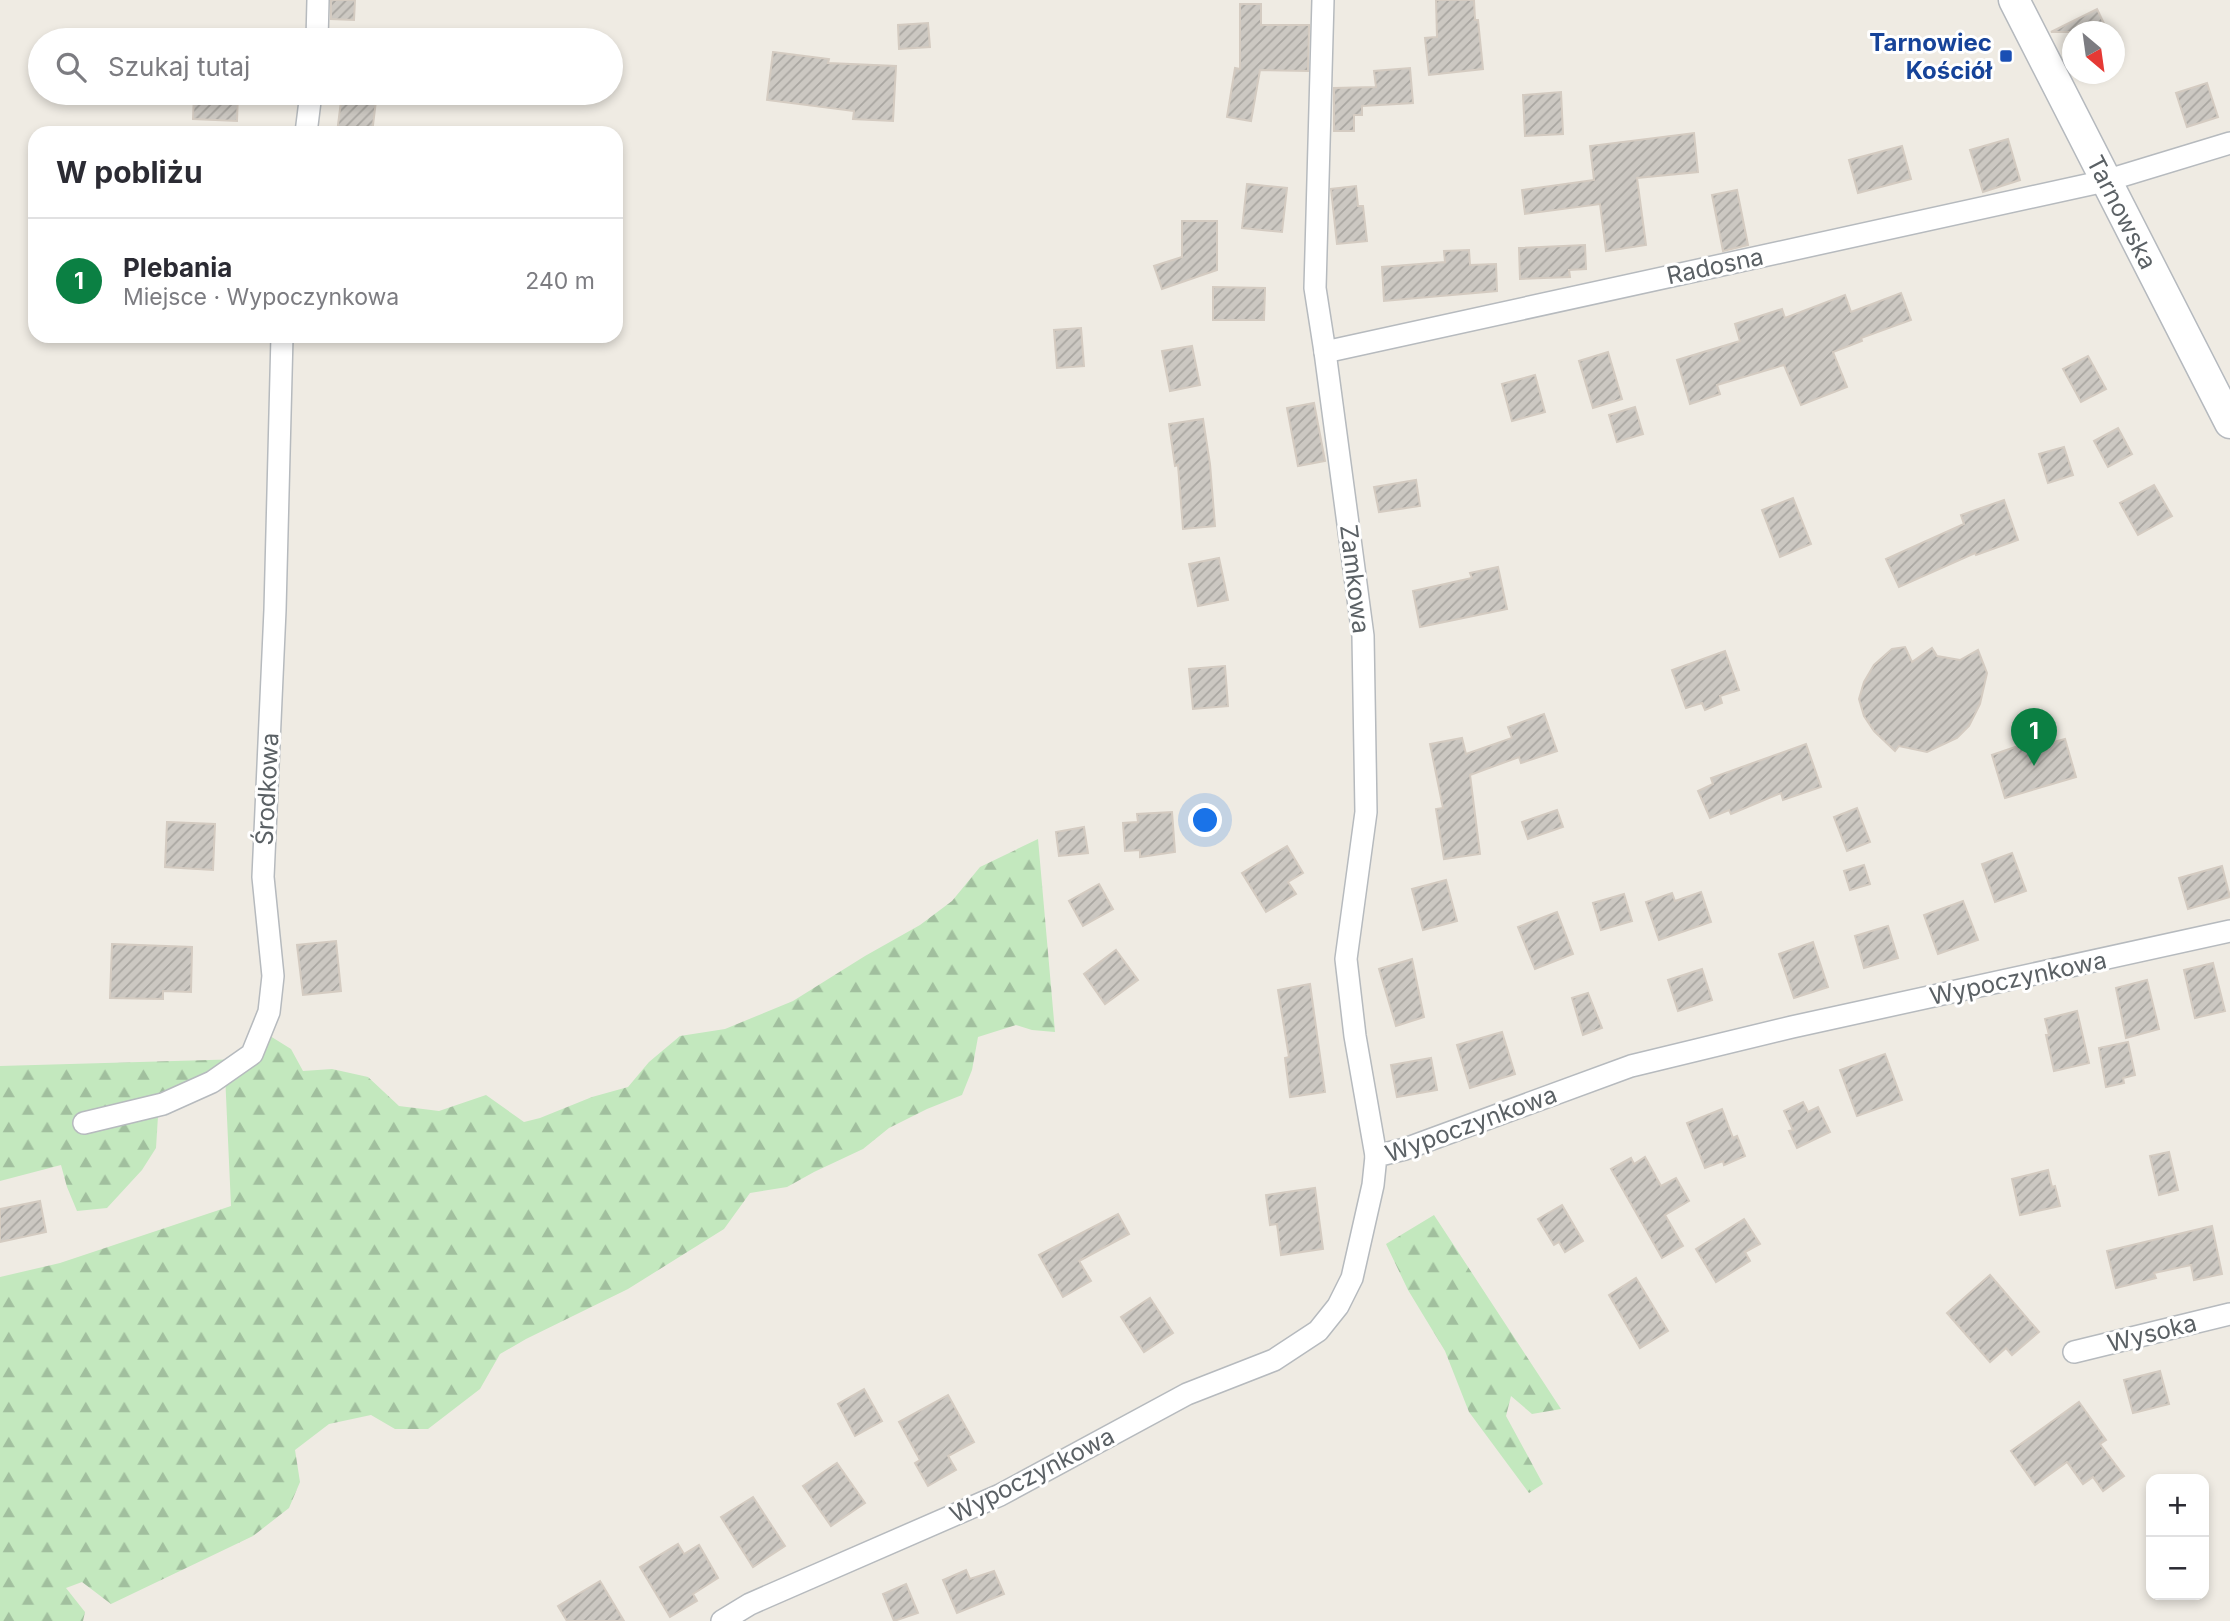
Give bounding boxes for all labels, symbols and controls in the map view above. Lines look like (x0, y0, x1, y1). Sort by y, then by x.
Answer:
north arrow (2062, 21, 2125, 84)
search box (28, 28, 623, 105)
place label: Tarnowiec Kościół (1869, 28, 1992, 85)
icon: search (52, 48, 90, 86)
marker: Tarnowiec Kościół (1998, 48, 2014, 64)
text: Szukaj tutaj (108, 51, 250, 82)
street label: Tarnowska (2081, 150, 2163, 274)
text: W pobliżu (56, 154, 203, 190)
street label: Radosna (1664, 242, 1766, 290)
text: Plebania (123, 252, 232, 283)
text: 1 (74, 267, 84, 295)
text: 240 m (525, 267, 595, 295)
text: Miejsce · Wypoczynkowa (123, 283, 399, 311)
street label: Zamkowa (1334, 523, 1376, 635)
pin: 1 (2011, 708, 2057, 766)
street label: Środkowa (250, 732, 284, 846)
your location (1188, 803, 1222, 837)
street label: Wypoczynkowa (1927, 945, 2109, 1011)
street label: Wypoczynkowa (1381, 1080, 1561, 1168)
street label: Wysoka (2104, 1308, 2200, 1358)
street label: Wypoczynkowa (945, 1421, 1119, 1529)
map controls (2146, 1474, 2209, 1600)
button: + (2146, 1474, 2209, 1537)
button: − (2146, 1537, 2209, 1600)

